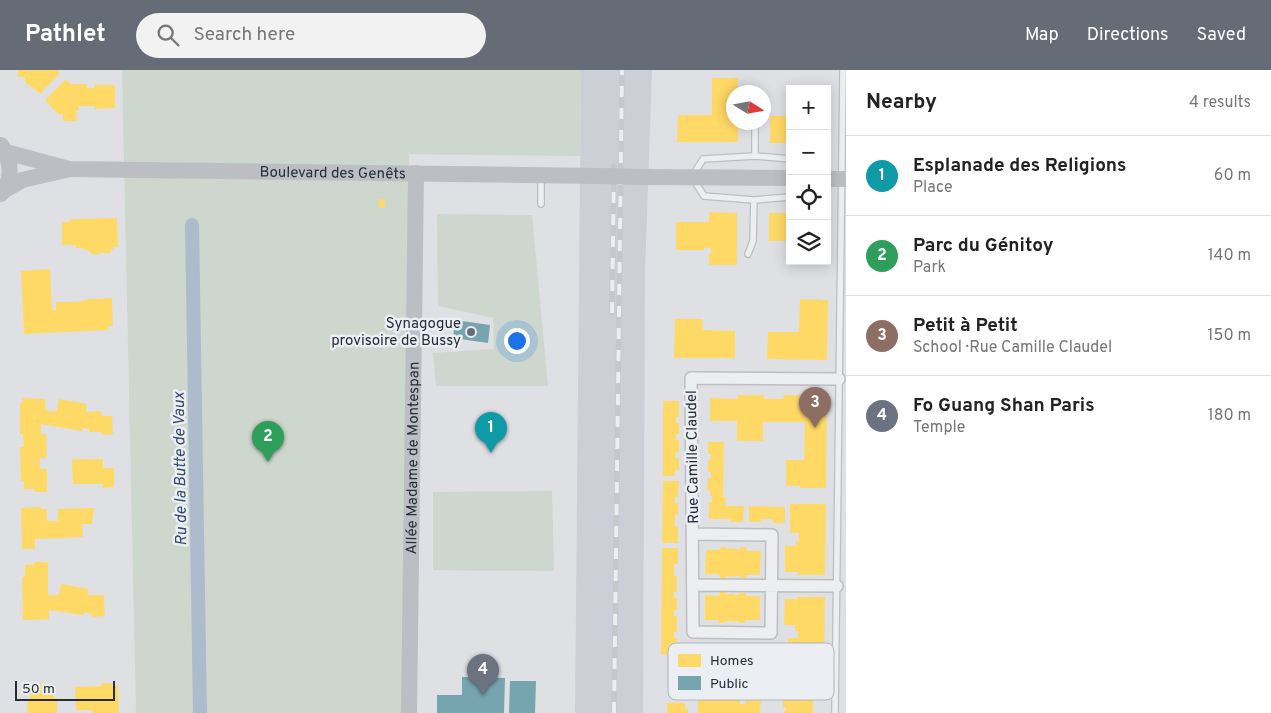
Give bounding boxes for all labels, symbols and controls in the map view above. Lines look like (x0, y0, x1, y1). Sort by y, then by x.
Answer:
search box (136, 13, 486, 58)
text: Pathlet (25, 20, 106, 50)
icon: search (154, 21, 182, 49)
text: Search here (194, 23, 295, 47)
text: Map (1025, 24, 1059, 47)
text: Directions (1087, 24, 1169, 47)
text: Saved (1197, 24, 1246, 47)
north arrow (726, 85, 771, 130)
map controls (786, 85, 831, 265)
button: + (786, 85, 831, 130)
text: Nearby (866, 89, 937, 116)
text: 4 results (1189, 93, 1251, 113)
button: − (786, 130, 831, 175)
text: Esplanade des Religions (913, 154, 1126, 178)
street label: Boulevard des Genêts (259, 164, 406, 184)
text: 1 (879, 166, 885, 186)
text: 60 m (1214, 166, 1251, 186)
button: locate (786, 175, 831, 220)
text: Place (913, 178, 953, 198)
button: layers (786, 220, 831, 265)
text: Parc du Génitoy (913, 234, 1054, 258)
text: 2 (877, 246, 887, 266)
text: 140 m (1208, 246, 1251, 266)
text: Park (913, 258, 946, 278)
text: Petit à Petit (913, 314, 1018, 338)
place label: Synagogue provisoire de Bussy (331, 315, 461, 351)
marker: Synagogue provisoire de Bussy (465, 326, 477, 338)
text: 3 (877, 326, 887, 346)
text: 150 m (1208, 326, 1251, 346)
your location (504, 328, 530, 354)
text: School · Rue Camille Claudel (913, 338, 1112, 358)
street label: Allée Madame de Montespan (403, 361, 425, 555)
pin: 3 (799, 387, 831, 428)
street label: Rue Camille Claudel (683, 390, 704, 524)
water label: Ru de la Butte de Vaux (170, 391, 192, 546)
text: Fo Guang Shan Paris (913, 394, 1095, 418)
text: 4 (877, 406, 887, 426)
text: 180 m (1208, 406, 1251, 426)
pin: 1 (475, 412, 507, 453)
text: Temple (913, 418, 965, 438)
pin: 2 (252, 421, 284, 462)
legend (668, 643, 834, 700)
text: Homes (710, 653, 754, 670)
pin: 4 (467, 654, 499, 695)
text: Public (710, 676, 749, 693)
scale bar (15, 678, 115, 701)
text: 50 m (22, 681, 55, 698)

